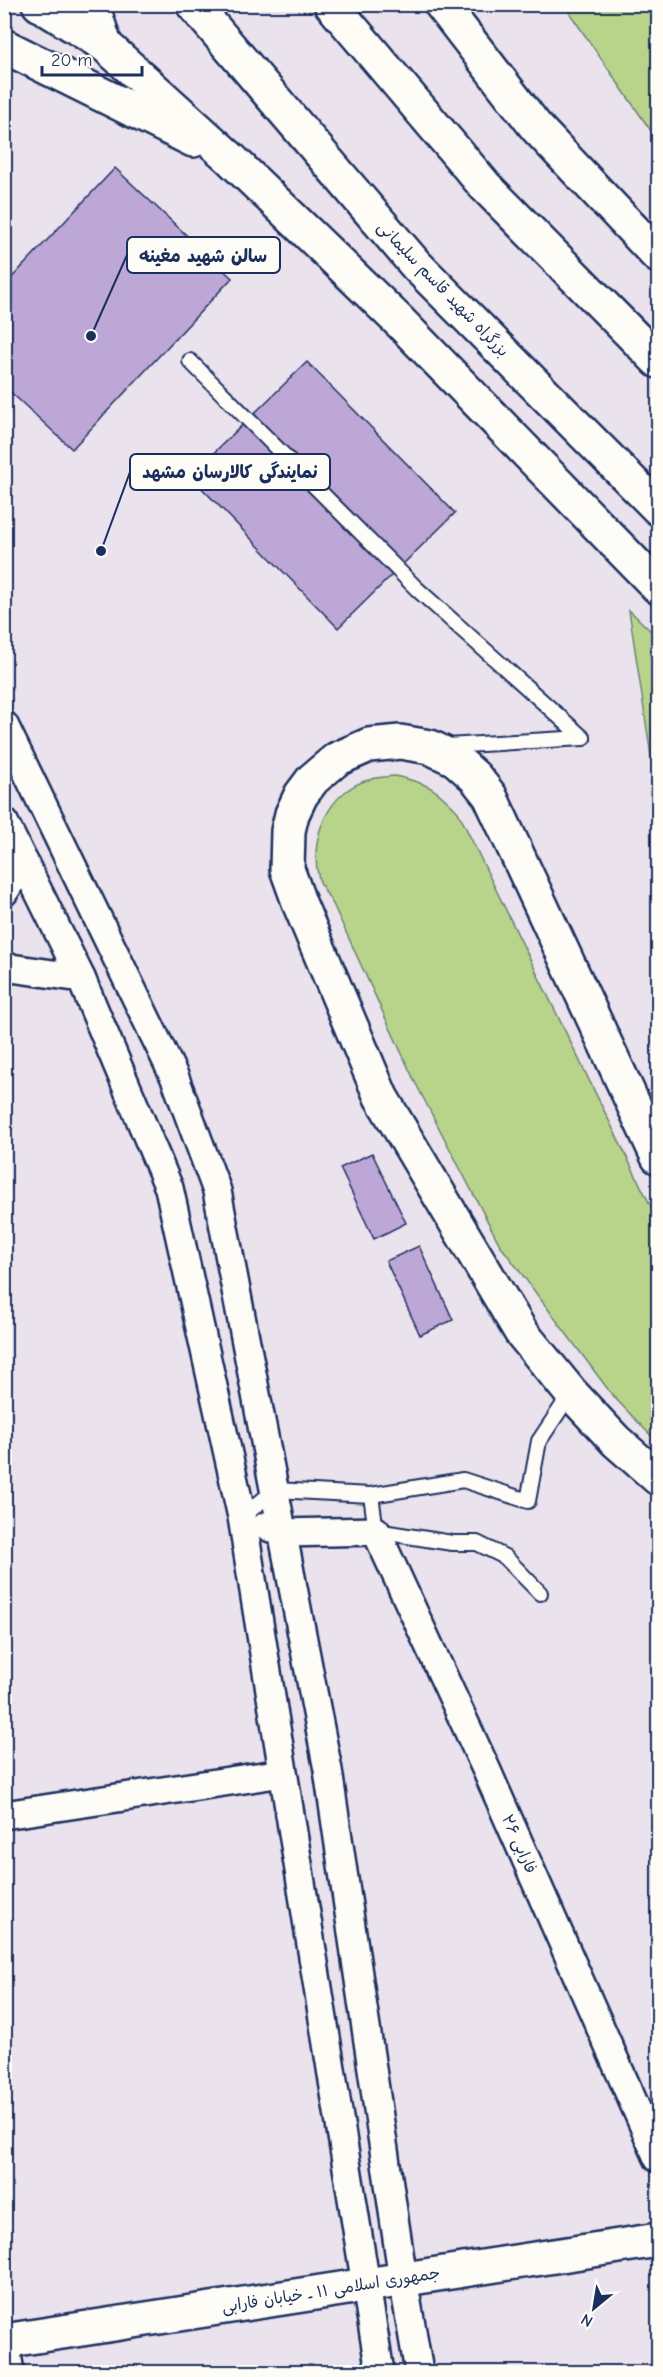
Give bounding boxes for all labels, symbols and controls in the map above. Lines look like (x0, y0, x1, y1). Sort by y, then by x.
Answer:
scale bar (42, 39, 142, 77)
text: 20 m (51, 50, 92, 71)
street label: بزرگراه شهید قاسم سلیمانی (372, 217, 513, 362)
callout: سالن شهید مغینه (127, 237, 280, 273)
text: سالن شهید مغینه (139, 246, 267, 267)
callout: نمایندگی کالارسان مشهد (130, 454, 330, 490)
text: نمایندگی کالارسان مشهد (142, 461, 318, 484)
street label: فارابی ۲۶ (497, 1812, 540, 1877)
street label: جمهوری اسلامی ۱۱ ـ خیابان فارابی (221, 2264, 442, 2317)
north arrow (564, 2278, 624, 2338)
text: N (578, 2310, 596, 2331)

